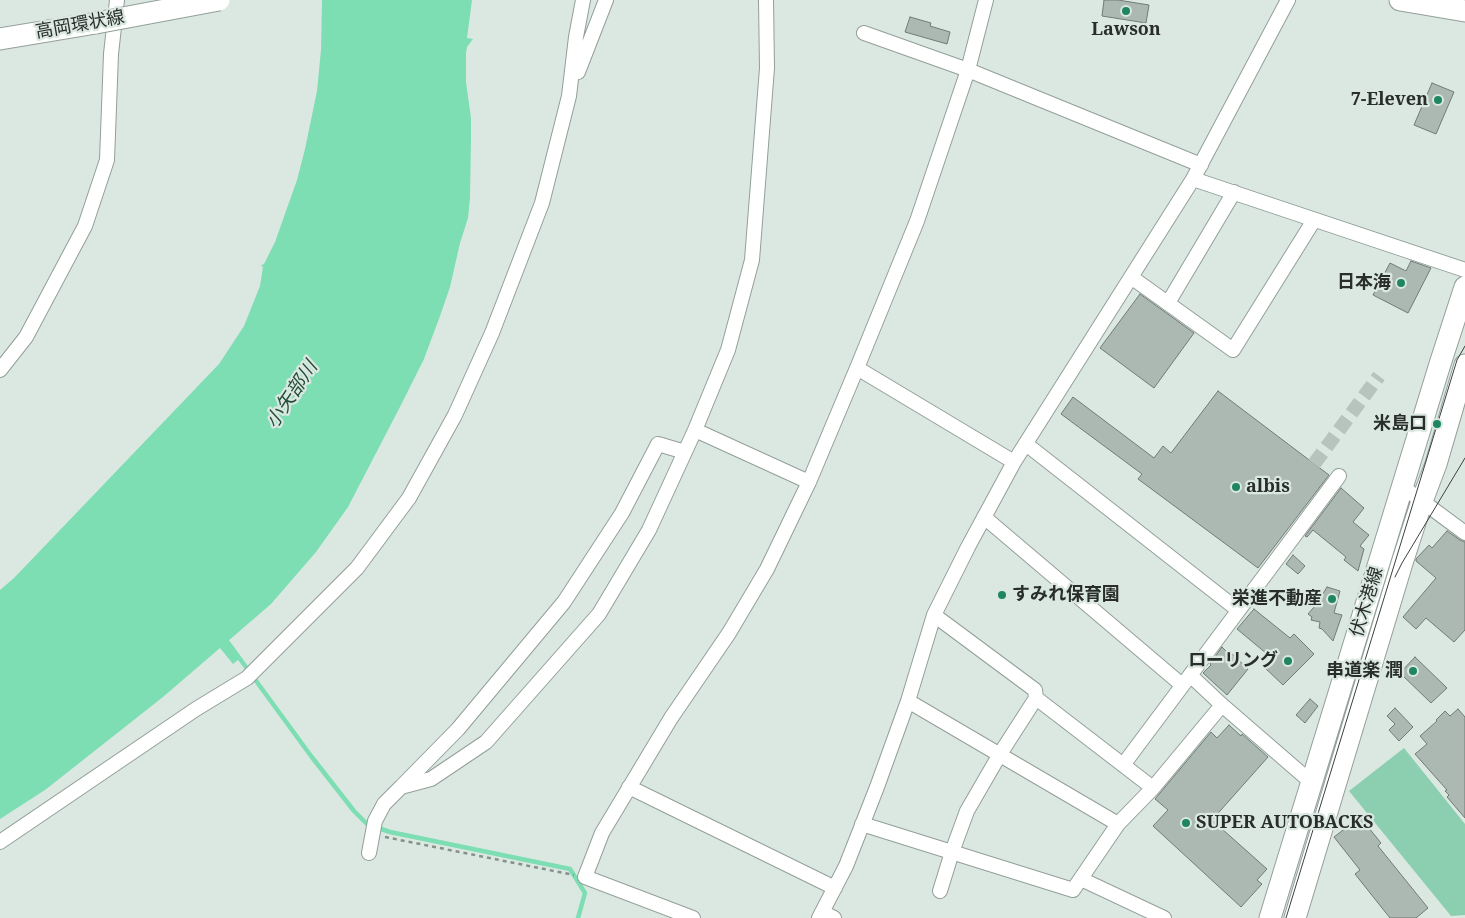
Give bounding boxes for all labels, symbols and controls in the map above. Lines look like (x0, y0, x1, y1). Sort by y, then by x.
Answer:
marker: Lawson (1120, 5, 1132, 17)
street label: 高岡環状線 (34, 7, 126, 43)
place label: Lawson (1091, 19, 1161, 41)
place label: 7-Eleven (1351, 89, 1428, 111)
marker: 7-Eleven (1432, 94, 1444, 106)
place label: 日本海 (1337, 272, 1391, 294)
marker: 日本海 (1395, 277, 1407, 289)
water label: 小矢部川 (261, 357, 323, 433)
place label: 米島口 (1373, 413, 1427, 435)
marker: 米島口 (1431, 418, 1443, 430)
place label: albis (1246, 476, 1290, 498)
marker: albis (1230, 481, 1242, 493)
street label: 伏木港線 (1346, 564, 1388, 640)
place label: すみれ保育園 (1012, 584, 1120, 606)
place label: 栄進不動産 (1232, 588, 1322, 610)
marker: すみれ保育園 (996, 589, 1008, 601)
marker: 栄進不動産 (1326, 593, 1338, 605)
place label: ローリング (1188, 650, 1278, 672)
marker: ローリング (1282, 655, 1294, 667)
place label: 串道楽 潤 (1326, 660, 1403, 682)
marker: 串道楽 潤 (1407, 665, 1419, 677)
place label: SUPER AUTOBACKS (1196, 812, 1373, 834)
marker: SUPER AUTOBACKS (1180, 817, 1192, 829)

